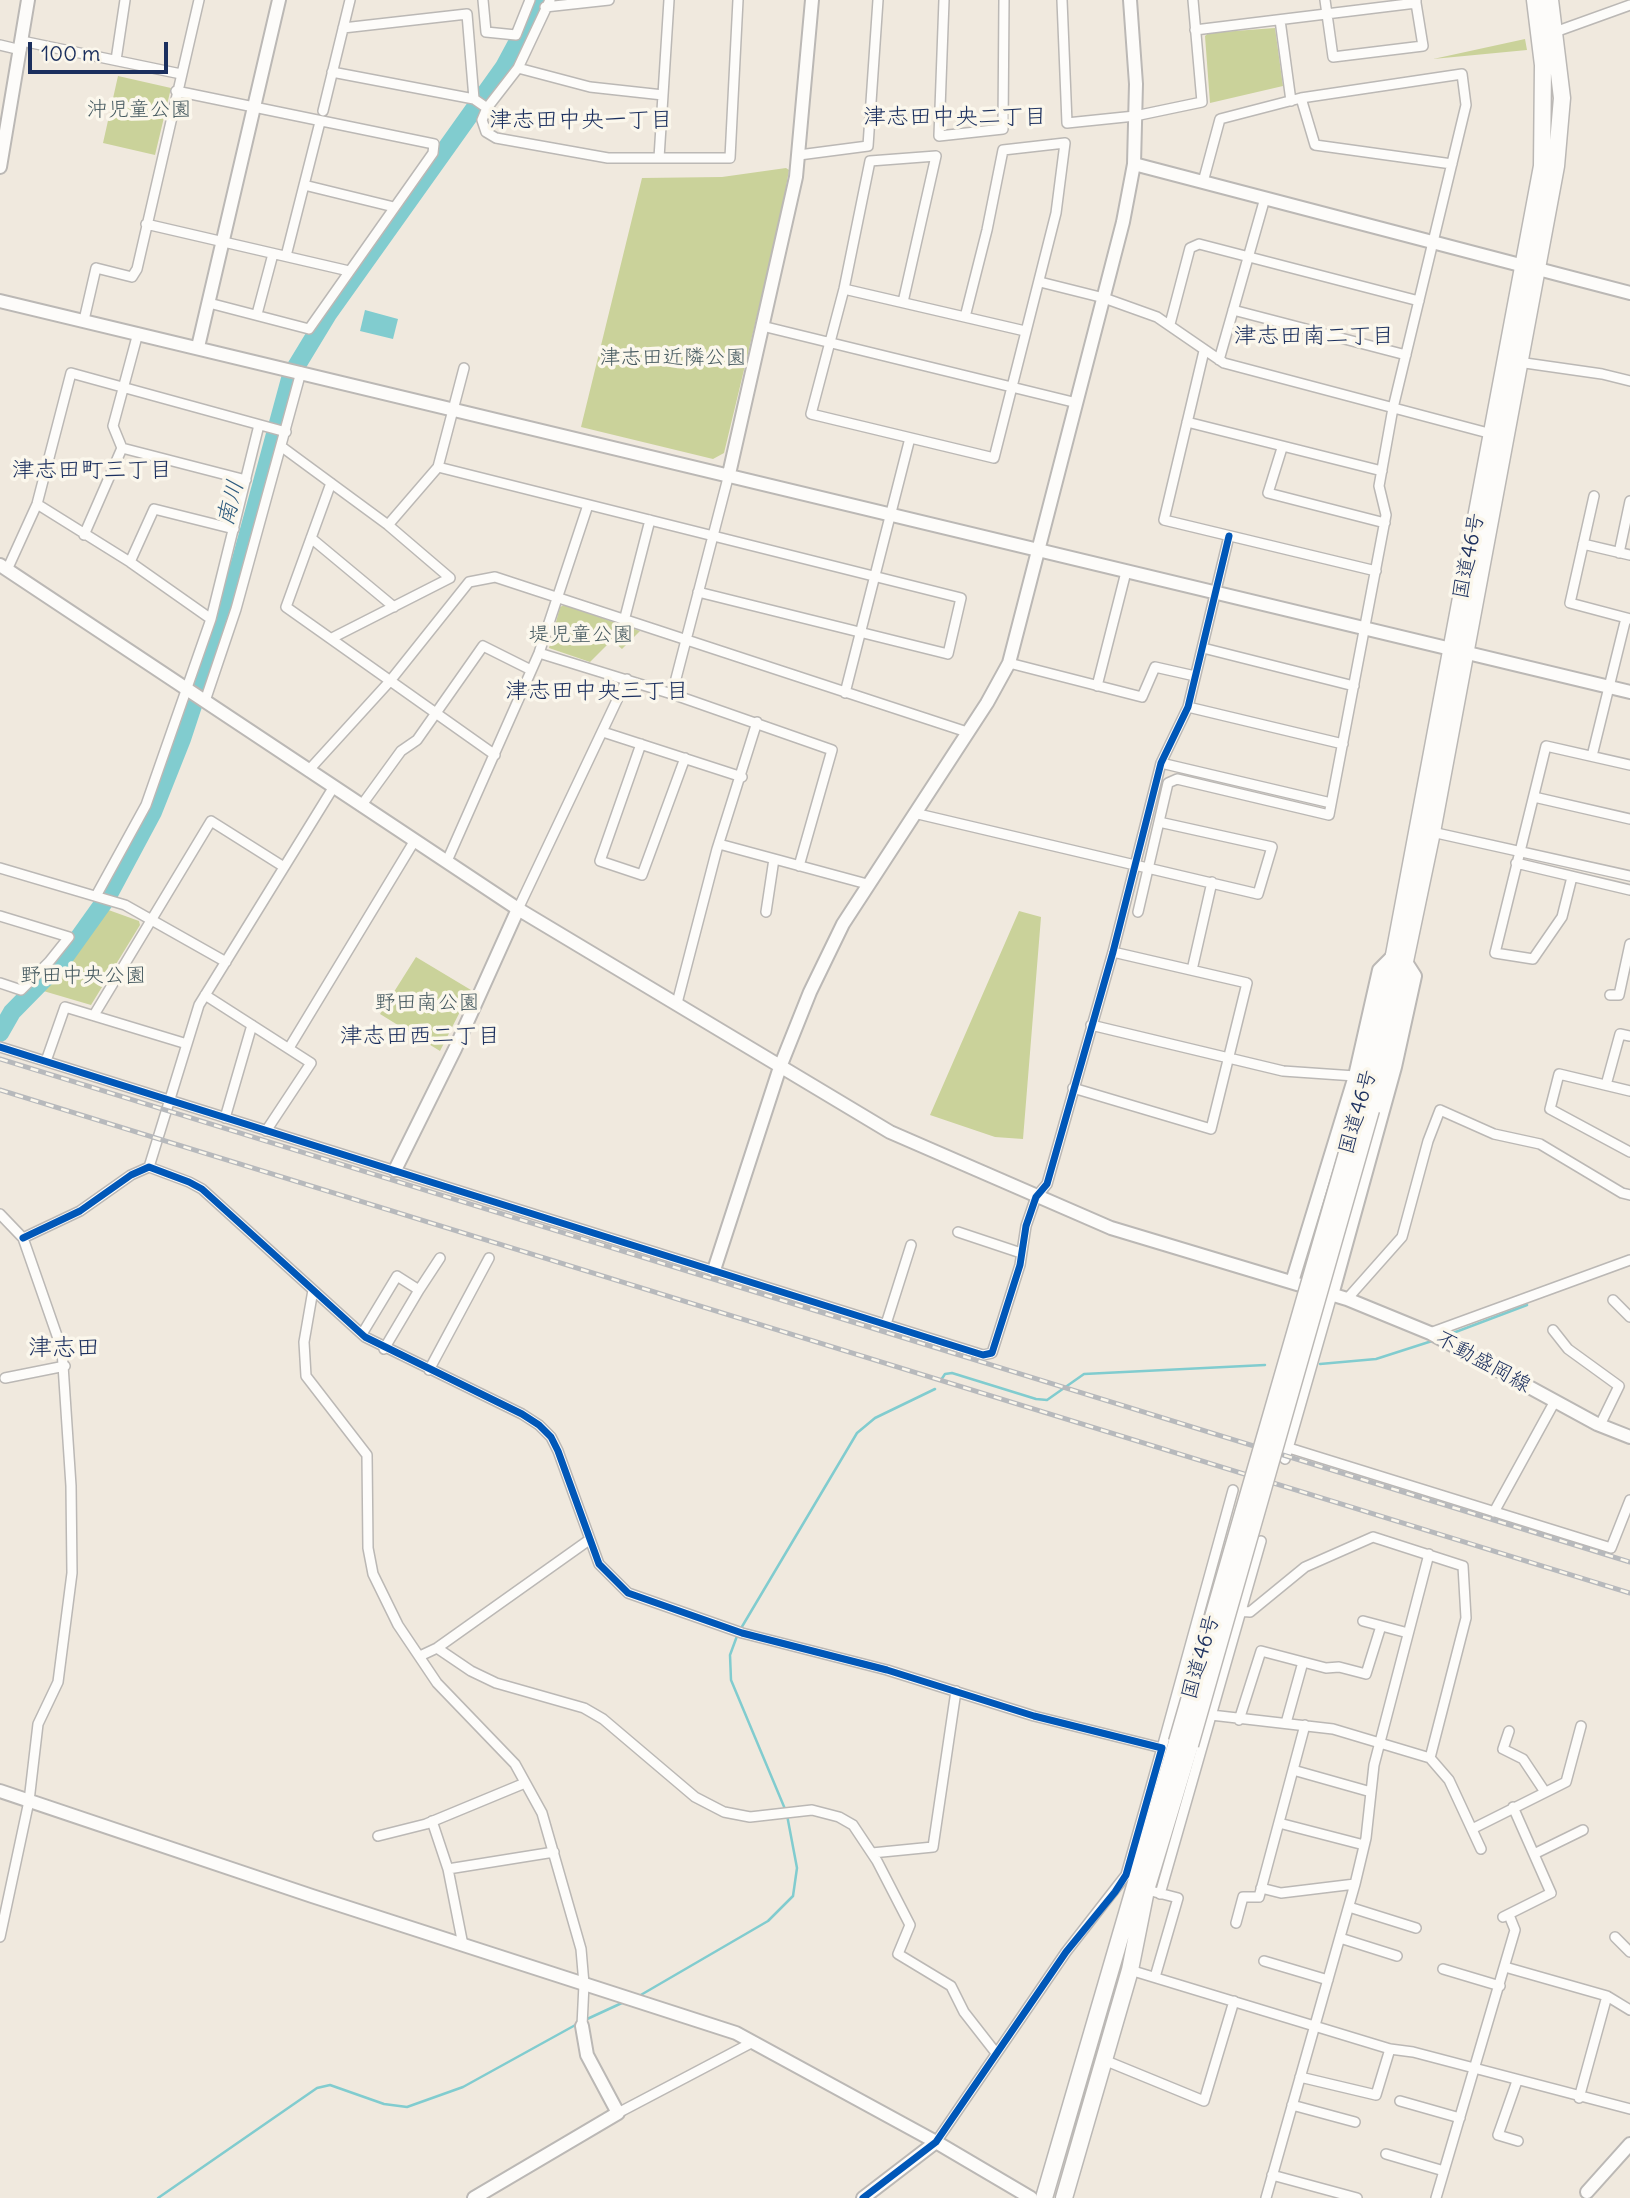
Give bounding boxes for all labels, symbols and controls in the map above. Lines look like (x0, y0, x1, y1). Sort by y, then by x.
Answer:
scale bar (32, 28, 172, 72)
text: 100 m (41, 40, 100, 67)
park label: 沖児童公園 (87, 97, 191, 123)
district label: 津志田中央二丁目 (863, 103, 1047, 131)
district label: 津志田中央一丁目 (489, 106, 673, 134)
district label: 津志田南二丁目 (1234, 322, 1394, 350)
park label: 津志田近隣公園 (600, 345, 746, 371)
district label: 津志田町三丁目 (12, 456, 172, 484)
water label: 南川 (212, 477, 250, 529)
street label: 国道46号 (1448, 511, 1490, 601)
park label: 堤児童公園 (529, 622, 633, 648)
district label: 津志田中央三丁目 (505, 677, 689, 705)
park label: 野田中央公園 (20, 963, 146, 989)
park label: 野田南公園 (375, 990, 479, 1016)
district label: 津志田西二丁目 (340, 1022, 500, 1050)
street label: 国道46号 (1334, 1067, 1382, 1157)
street label: 不動盛岡線 (1431, 1326, 1535, 1398)
district label: 津志田 (28, 1334, 100, 1362)
street label: 国道46号 (1177, 1612, 1225, 1702)

